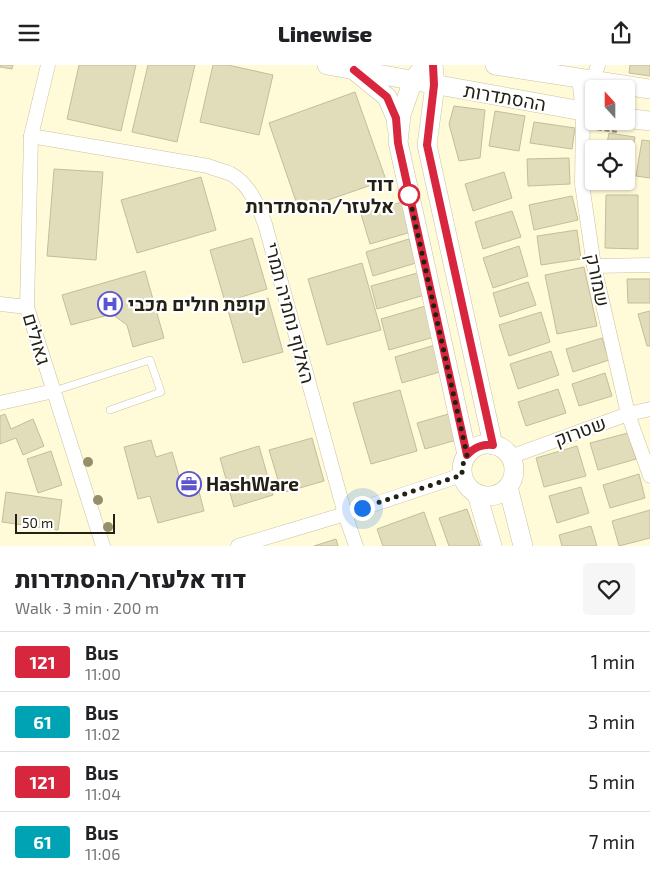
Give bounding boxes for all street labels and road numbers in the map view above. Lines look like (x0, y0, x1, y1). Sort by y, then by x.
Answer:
street label: ההסתדרות (462, 78, 548, 115)
street label: האלוף נחמיה תמרי (261, 240, 320, 386)
street label: שמורק (582, 251, 615, 309)
street label: גאולים (19, 310, 56, 367)
street label: שטרוק (551, 411, 609, 450)

